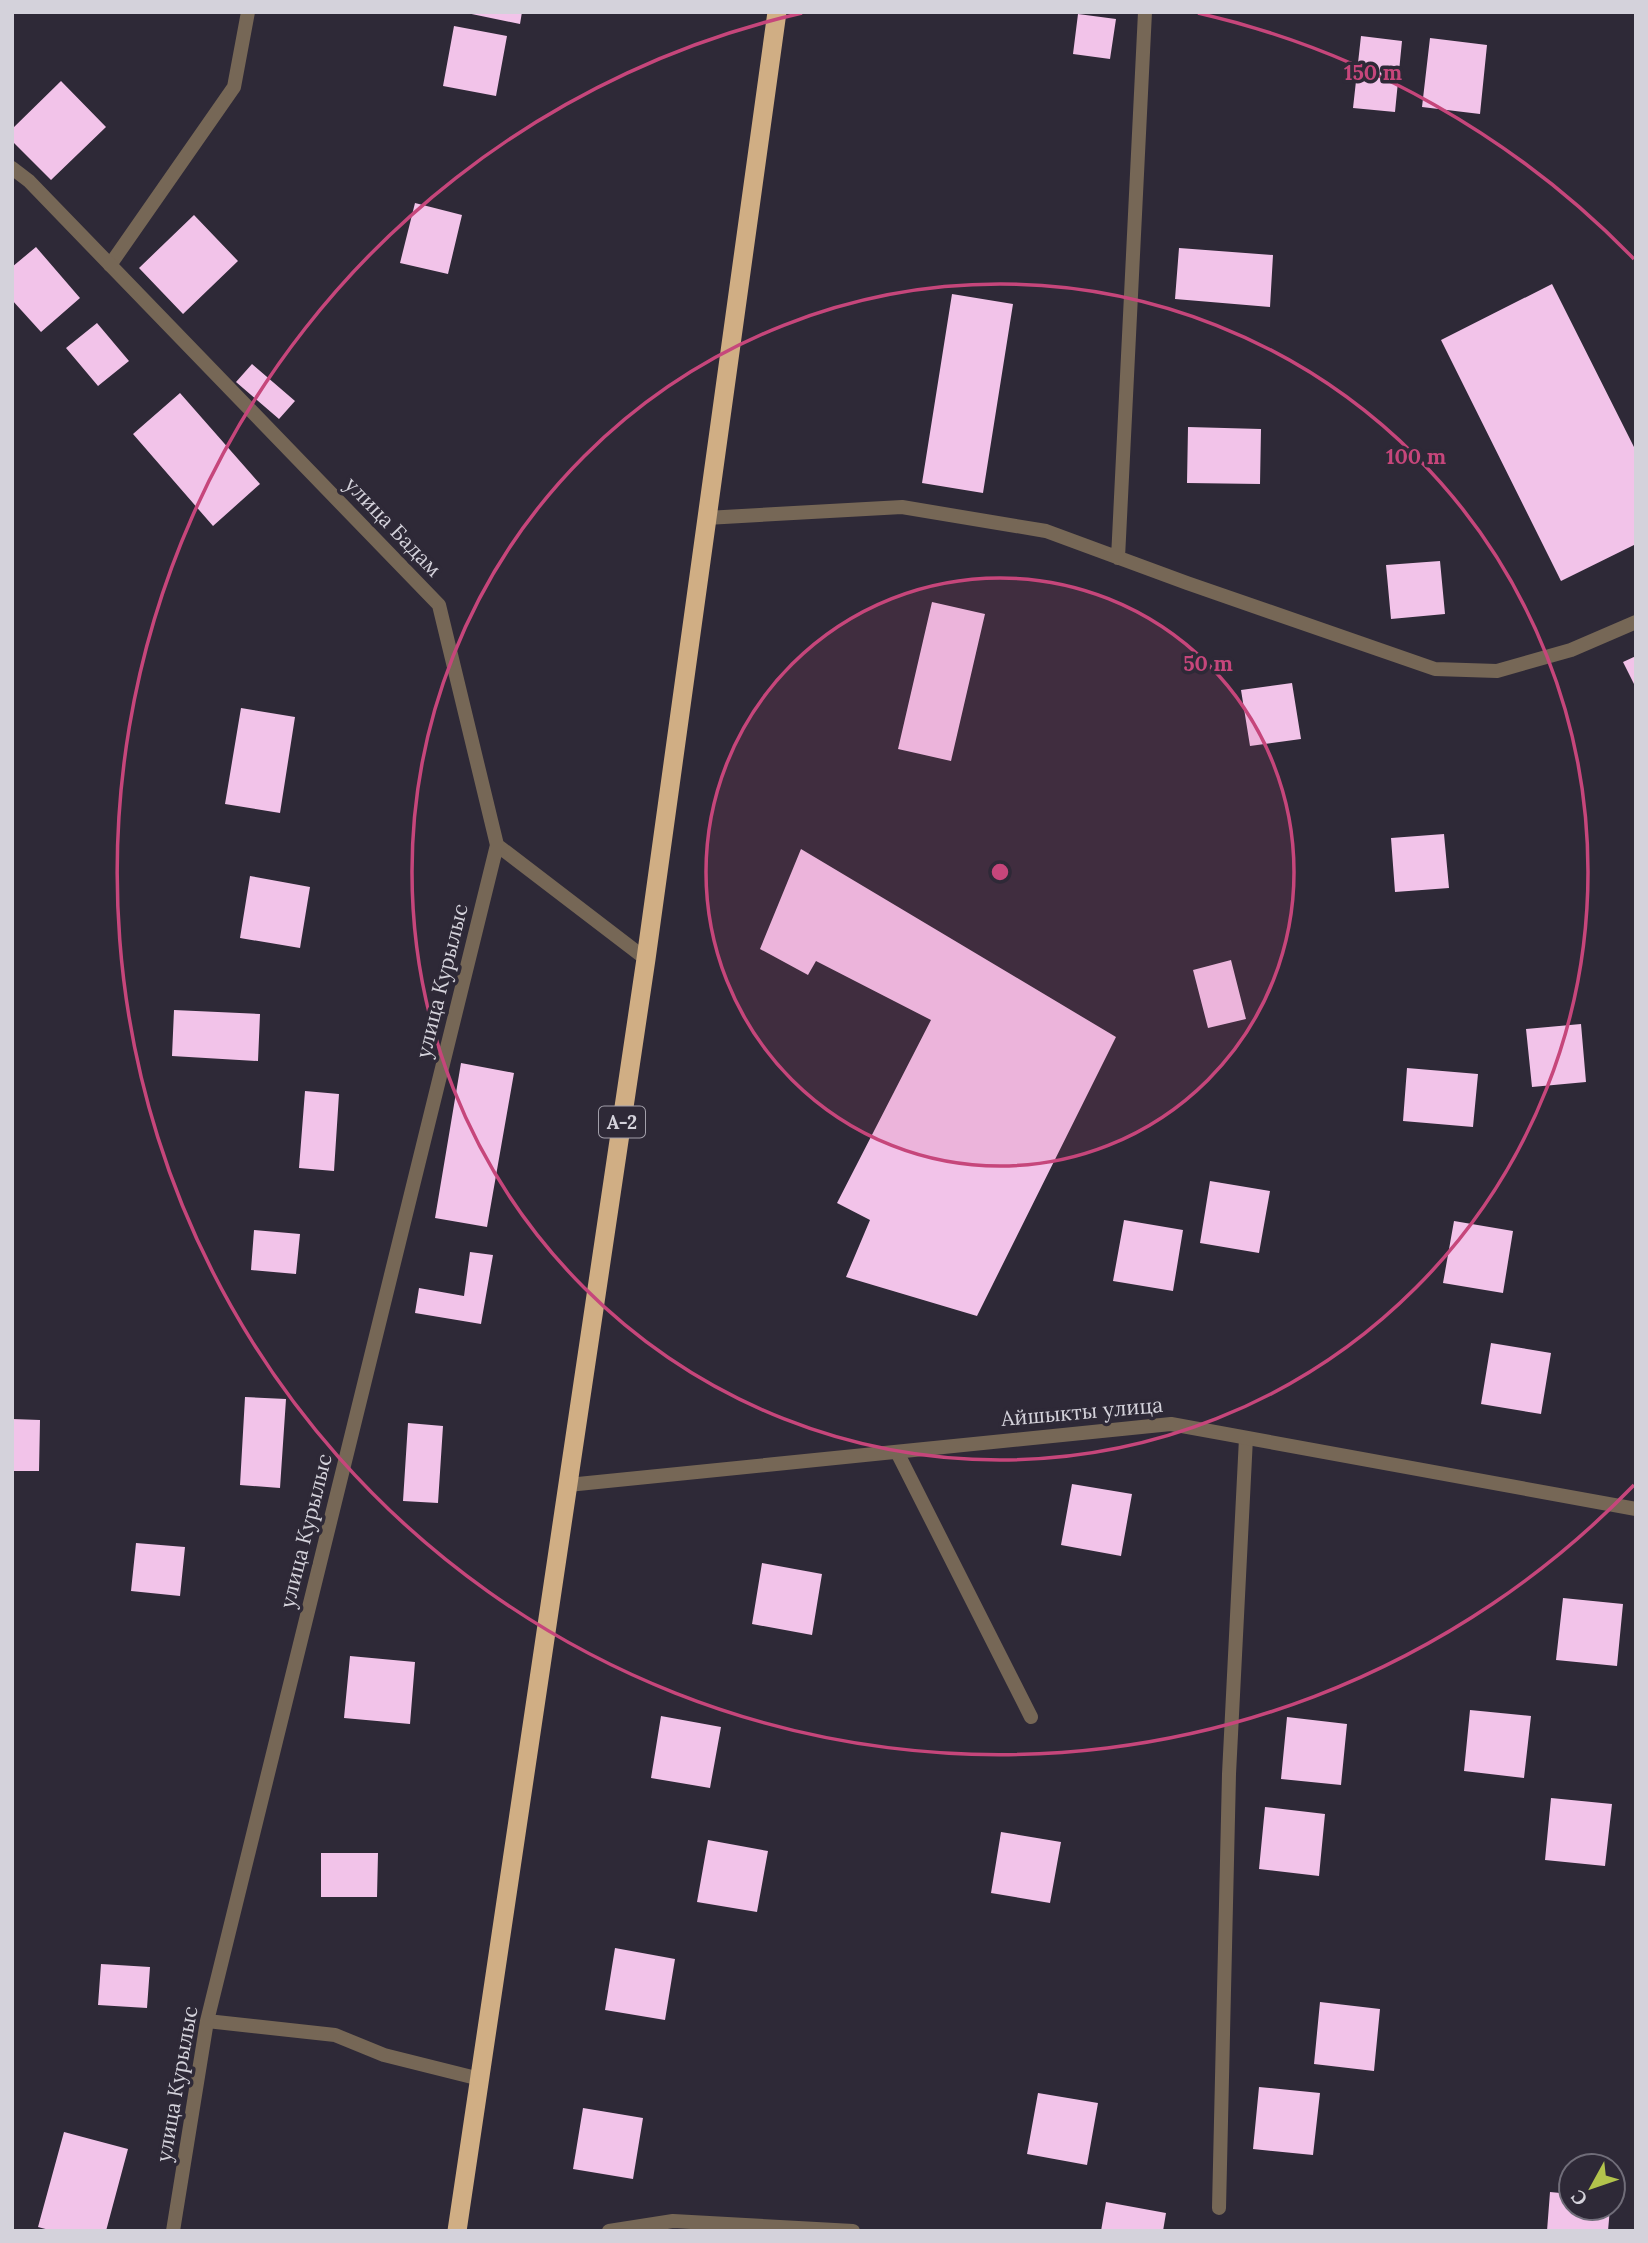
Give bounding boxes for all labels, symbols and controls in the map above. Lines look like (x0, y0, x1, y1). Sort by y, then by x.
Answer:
text: 150 m (1344, 59, 1402, 86)
text: 100 m (1386, 443, 1446, 470)
street label: улица Бадам (339, 471, 448, 582)
text: 50 m (1183, 650, 1233, 677)
centre of rings (988, 860, 1012, 884)
street label: улица Курылыс (409, 901, 474, 1061)
road number: A-2 (599, 1106, 645, 1138)
street label: Айшыкты улица (999, 1391, 1164, 1432)
street label: улица Курылыс (273, 1451, 338, 1611)
street label: улица Курылыс (149, 2004, 204, 2164)
north arrow (1557, 2152, 1627, 2222)
text: С (1566, 2185, 1592, 2211)

